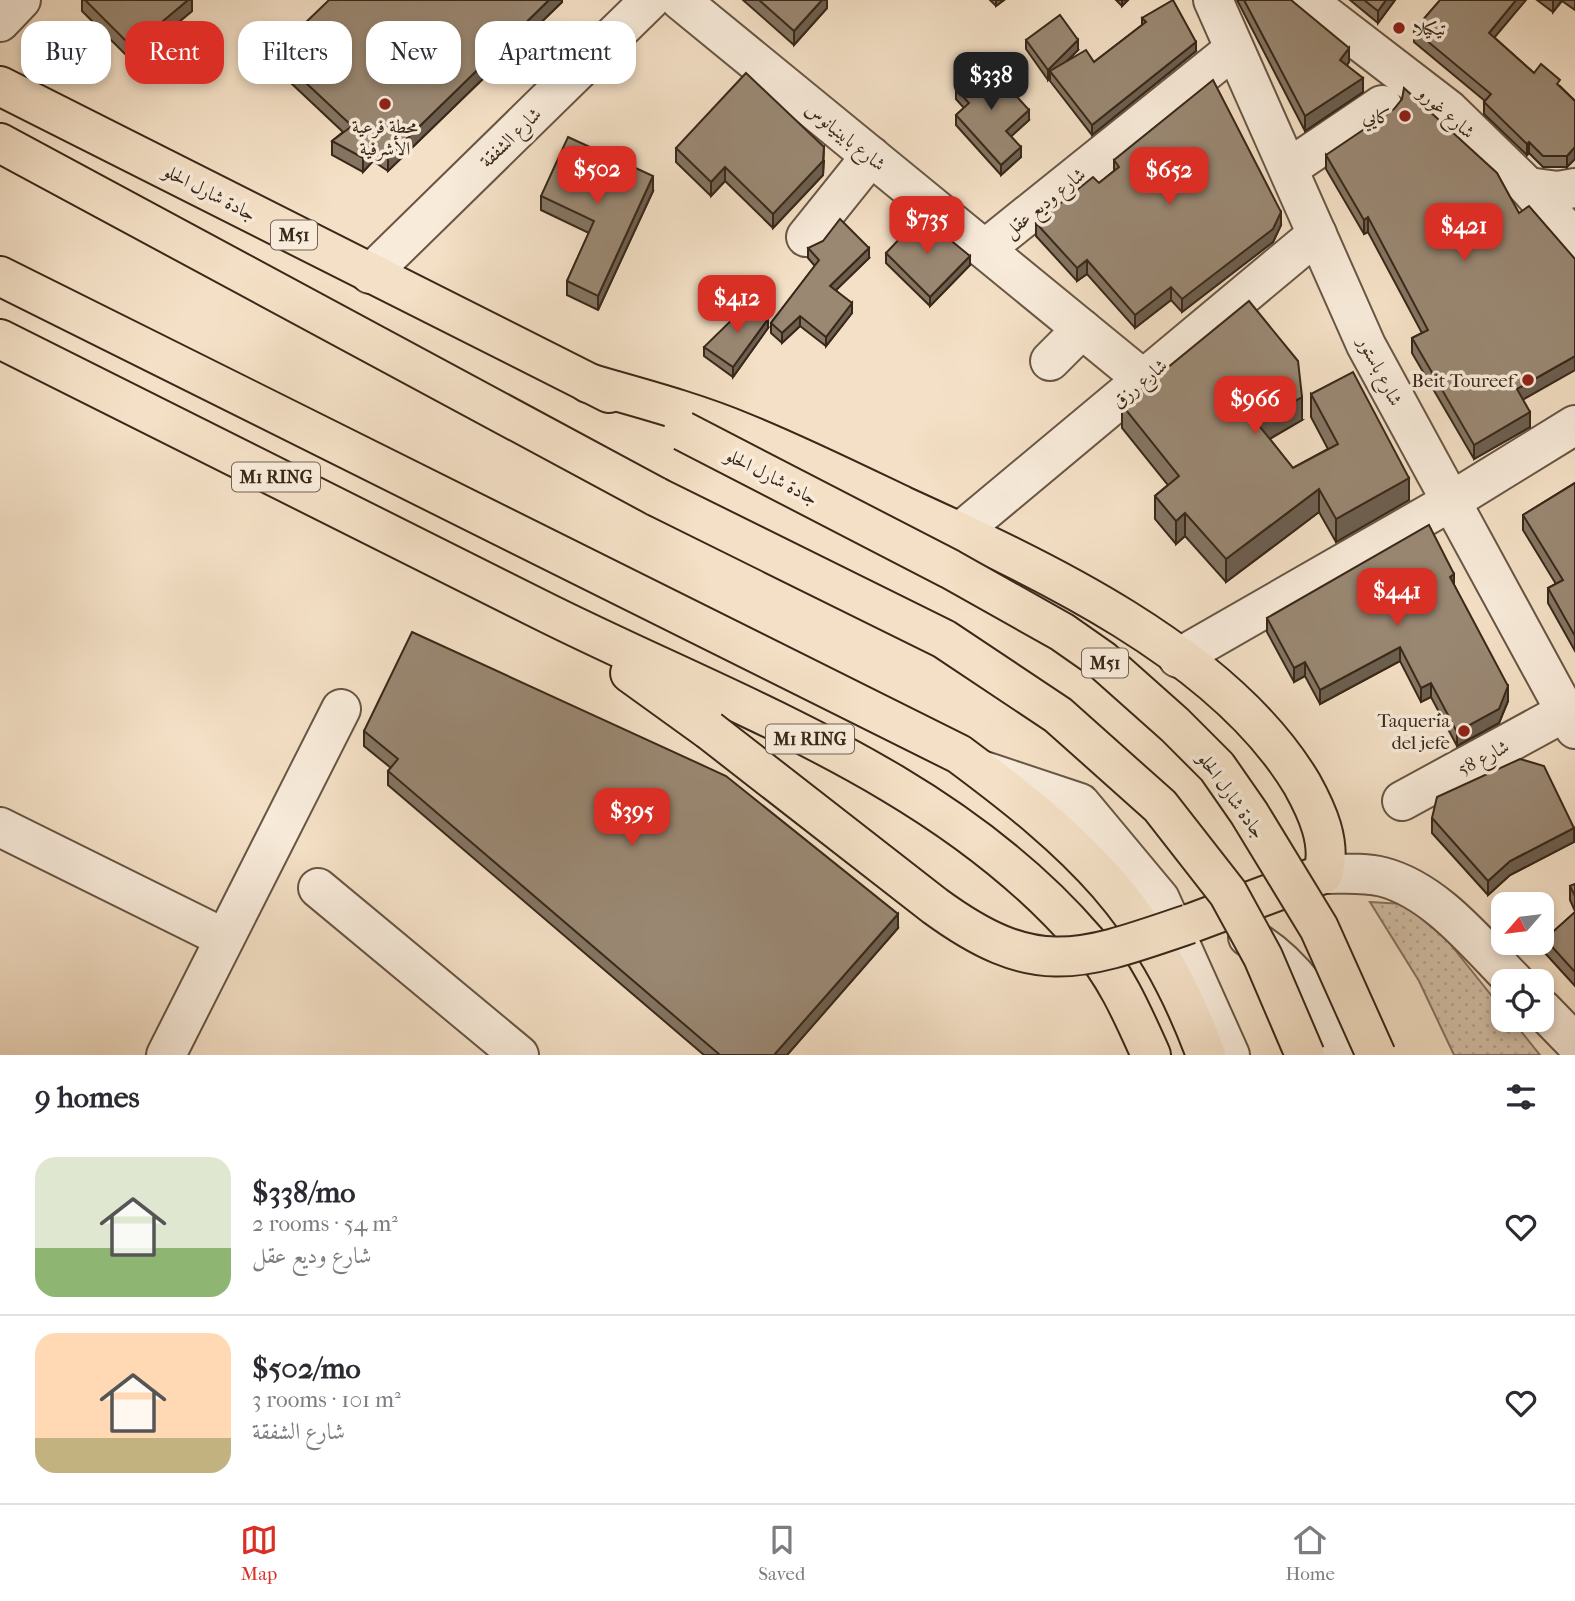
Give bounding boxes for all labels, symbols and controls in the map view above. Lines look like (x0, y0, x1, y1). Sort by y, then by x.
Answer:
place label: تيكيلا (1413, 18, 1447, 40)
marker: تيكيلا (1391, 20, 1407, 36)
chip: Buy (21, 21, 111, 84)
chip: Rent (125, 21, 224, 84)
chip: Filters (238, 21, 352, 84)
chip: New (366, 21, 461, 84)
chip: Apartment (475, 21, 636, 84)
pin: $338 (950, 52, 1032, 112)
text: $338 (969, 61, 1013, 88)
street label: شارع غورو (1409, 81, 1479, 146)
marker: محطة فرعية الأشرفية (377, 96, 393, 112)
street label: شارع بابينيانوس (798, 98, 890, 179)
street label: شارع الشفقة (475, 103, 549, 175)
place label: كايي (1362, 106, 1391, 132)
marker: كايي (1397, 108, 1413, 124)
place label: محطة فرعية الأشرفية (352, 116, 419, 161)
pin: $502 (556, 146, 638, 206)
pin: $652 (1128, 148, 1210, 207)
text: $502 (573, 155, 621, 182)
text: $652 (1146, 156, 1192, 183)
street label: جادة شارل الحلو (158, 159, 259, 226)
street label: شارع وديع عقل (999, 163, 1094, 247)
pin: $735 (886, 196, 968, 256)
pin: $421 (1423, 204, 1505, 263)
text: $735 (905, 205, 949, 232)
text: $421 (1441, 212, 1487, 239)
road number: M51 (271, 220, 317, 249)
pin: $412 (696, 276, 778, 335)
text: $412 (714, 284, 760, 311)
street label: شارع باستور (1349, 331, 1407, 411)
street label: شارع رزق (1108, 354, 1174, 416)
place label: Beit Toureef (1412, 370, 1518, 392)
marker: Beit Toureef (1520, 372, 1536, 388)
pin: $966 (1214, 376, 1296, 436)
text: $966 (1230, 385, 1280, 412)
street label: جادة شارل الحلو (720, 443, 821, 510)
road number: M1 RING (232, 462, 320, 491)
pin: $441 (1356, 568, 1438, 628)
text: $441 (1373, 577, 1421, 604)
road number: M51 (1082, 648, 1128, 678)
place label: Taqueria del jefe (1378, 710, 1450, 754)
marker: Taqueria del jefe (1456, 723, 1472, 739)
road number: M1 RING (766, 724, 854, 754)
street label: شارع 58 (1454, 735, 1515, 784)
street label: جادة شارل الحلو (1192, 747, 1270, 843)
pin: $395 (591, 788, 673, 848)
text: $395 (610, 797, 654, 824)
north arrow (1491, 892, 1554, 956)
map controls (1491, 892, 1554, 1032)
button: locate (1491, 969, 1554, 1032)
icon: filters (1502, 1078, 1540, 1116)
text: 9 homes (35, 1080, 140, 1115)
text: $338/mo (252, 1175, 356, 1210)
icon: home (91, 1185, 175, 1269)
icon: heart (1502, 1208, 1540, 1246)
text: 2 rooms · 54 m² (252, 1210, 398, 1237)
text: شارع وديع عقل (252, 1242, 372, 1269)
text: $502/mo (252, 1351, 361, 1386)
icon: home (91, 1361, 175, 1445)
icon: heart (1502, 1384, 1540, 1422)
text: 3 rooms · 101 m² (252, 1386, 401, 1413)
text: شارع الشفقة (252, 1418, 345, 1445)
tab: Map (240, 1521, 278, 1585)
tab: Saved (758, 1521, 805, 1585)
tab: Home (1285, 1521, 1335, 1585)

